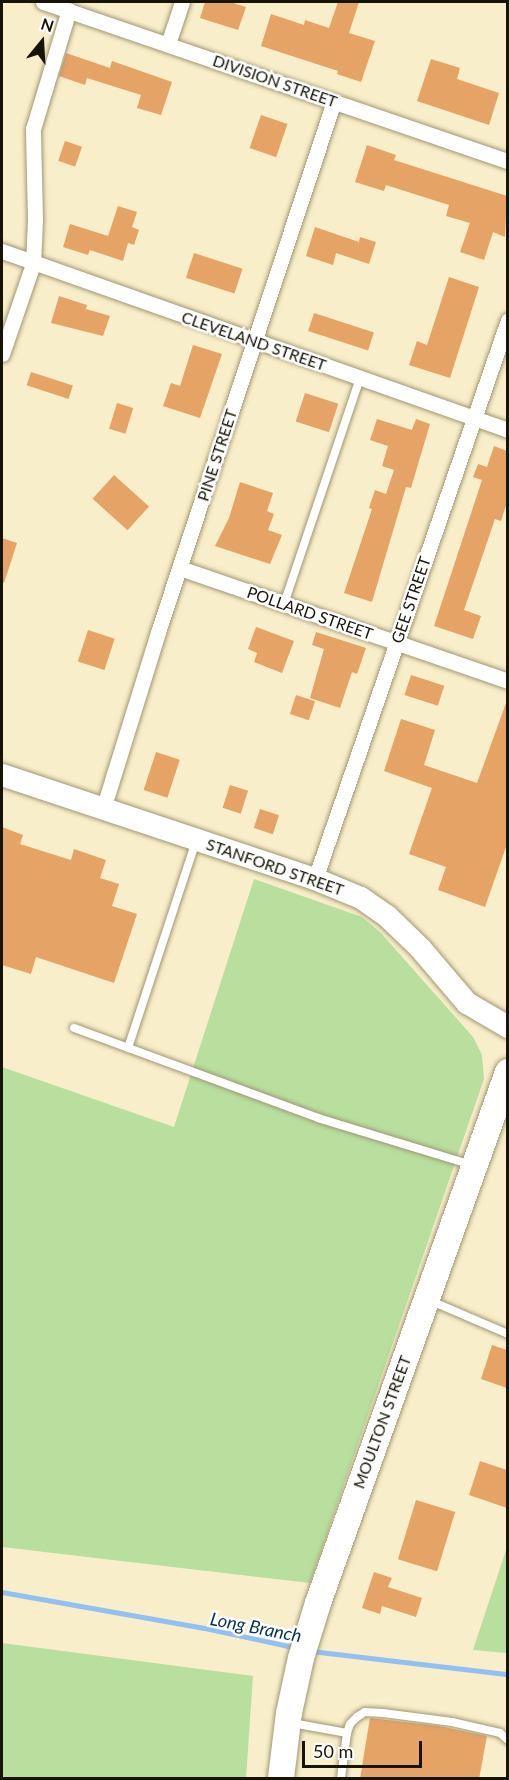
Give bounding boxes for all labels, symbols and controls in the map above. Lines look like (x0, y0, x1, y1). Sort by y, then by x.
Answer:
north arrow (12, 12, 72, 72)
text: N (39, 13, 57, 35)
street label: DIVISION STREET (210, 51, 340, 111)
street label: CLEVELAND STREET (179, 307, 329, 375)
street label: PINE STREET (193, 407, 241, 503)
street label: GEE STREET (387, 554, 435, 646)
street label: POLLARD STREET (244, 582, 376, 644)
street label: STANFORD STREET (204, 834, 346, 900)
street label: MOULTON STREET (349, 1353, 415, 1491)
water label: Long Branch (209, 1608, 303, 1646)
scale bar (305, 1729, 425, 1767)
text: 50 m (313, 1740, 353, 1762)

